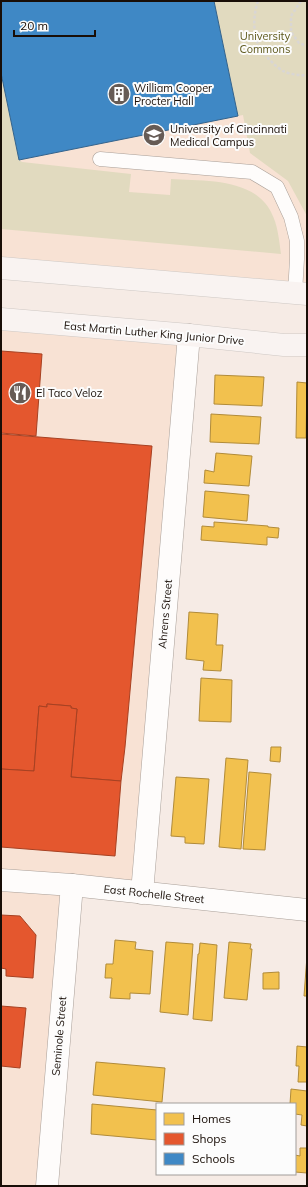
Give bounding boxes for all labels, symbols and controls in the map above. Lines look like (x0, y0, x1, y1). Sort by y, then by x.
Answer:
scale bar (14, 12, 95, 38)
text: 20 m (20, 18, 48, 33)
park label: University Commons (240, 29, 290, 56)
building icon: William Cooper Procter Hall (106, 81, 132, 107)
place label: William Cooper Procter Hall (134, 81, 212, 108)
school or university icon: University of Cincinnati Medical Campus (141, 122, 167, 148)
place label: University of Cincinnati Medical Campus (170, 122, 287, 149)
street label: East Martin Luther King Junior Drive (63, 318, 245, 348)
restaurant icon: El Taco Veloz (7, 380, 33, 406)
place label: El Taco Veloz (36, 386, 103, 400)
street label: Ahrens Street (155, 579, 175, 649)
street label: East Rochelle Street (103, 882, 205, 906)
street label: Seminole Street (49, 996, 69, 1076)
legend (156, 1103, 296, 1175)
text: Homes (192, 1111, 231, 1126)
text: Shops (192, 1131, 227, 1146)
text: Schools (192, 1151, 235, 1166)

